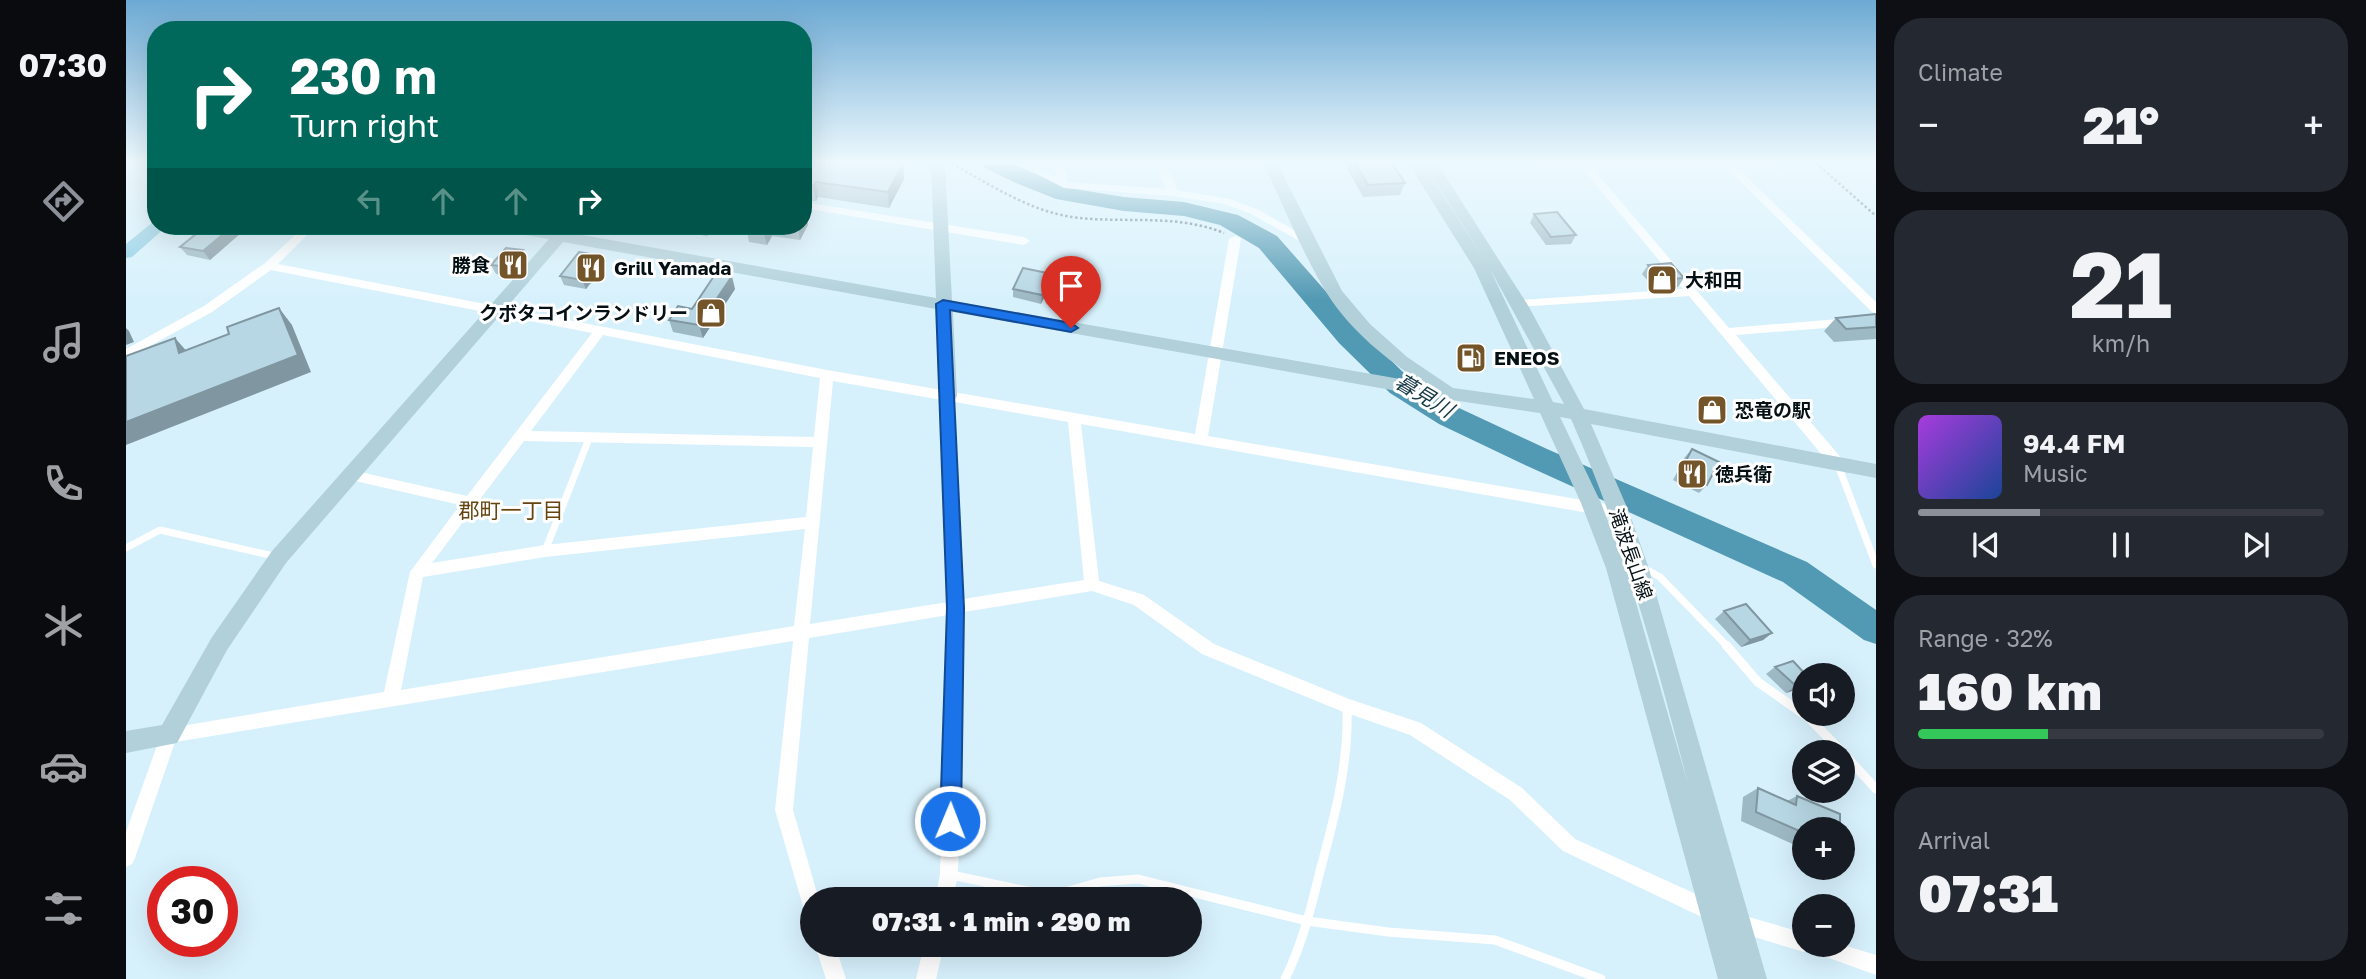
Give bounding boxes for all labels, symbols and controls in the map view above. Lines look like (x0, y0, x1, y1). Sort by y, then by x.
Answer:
text: 07:30 (19, 46, 107, 84)
text: 230 m (290, 46, 437, 105)
icon: right (175, 49, 266, 140)
text: Climate (1918, 58, 2003, 86)
text: 21° (2083, 93, 2159, 155)
text: − (1918, 102, 1939, 147)
text: + (2303, 102, 2324, 147)
text: Turn right (290, 106, 439, 144)
icon: directions (39, 177, 88, 226)
icon: left (351, 182, 389, 220)
icon: ahead (424, 182, 462, 220)
icon: ahead (497, 182, 535, 220)
icon: right (570, 182, 608, 220)
text: 21 (2070, 229, 2172, 338)
restaurant icon: 勝食 (496, 248, 530, 282)
restaurant icon: Grill Yamada (574, 251, 608, 285)
place label: 勝食 (452, 253, 490, 276)
place label: Grill Yamada (614, 256, 731, 279)
pin (1041, 256, 1101, 328)
shop icon: 大和田 (1645, 263, 1679, 297)
icon: arrive (1052, 267, 1090, 305)
place label: 大和田 (1685, 268, 1742, 291)
shop icon: クボタコインランドリー (694, 296, 728, 330)
place label: クボタコインランドリー (479, 301, 688, 324)
icon: music (39, 318, 88, 367)
text: km/h (2092, 329, 2150, 357)
fuel station icon: ENEOS (1454, 341, 1488, 375)
place label: ENEOS (1494, 346, 1559, 369)
water label: 暮見川 (1391, 368, 1460, 424)
shop icon: 恐竜の駅 (1695, 393, 1729, 427)
place label: 恐竜の駅 (1735, 398, 1811, 421)
text: 94.4 FM (2023, 428, 2125, 459)
restaurant icon: 徳兵衛 (1675, 457, 1709, 491)
icon: phone (39, 459, 88, 508)
text: Music (2023, 459, 2088, 487)
place label: 徳兵衛 (1715, 462, 1772, 485)
district label: 郡町一丁目 (459, 497, 564, 523)
street label: 滝波長山線 (1605, 505, 1658, 603)
icon: previous (1967, 526, 2005, 564)
icon: pause (2102, 526, 2140, 564)
icon: next (2237, 526, 2275, 564)
icon: climate (39, 601, 88, 650)
text: Range · 32% (1918, 624, 2053, 652)
text: 160 km (1918, 659, 2102, 721)
map controls (1792, 663, 1855, 957)
button: sound (1792, 663, 1855, 726)
button: layers (1792, 740, 1855, 803)
icon: car (39, 742, 88, 791)
position arrow (913, 784, 987, 858)
button: + (1792, 817, 1855, 880)
text: Arrival (1918, 826, 1990, 854)
text: 07:31 (1918, 861, 2058, 923)
speed limit sign: 30 (147, 866, 238, 957)
icon: filters (39, 884, 88, 933)
button: − (1792, 894, 1855, 957)
text: 07:31 · 1 min · 290 m (872, 906, 1130, 937)

